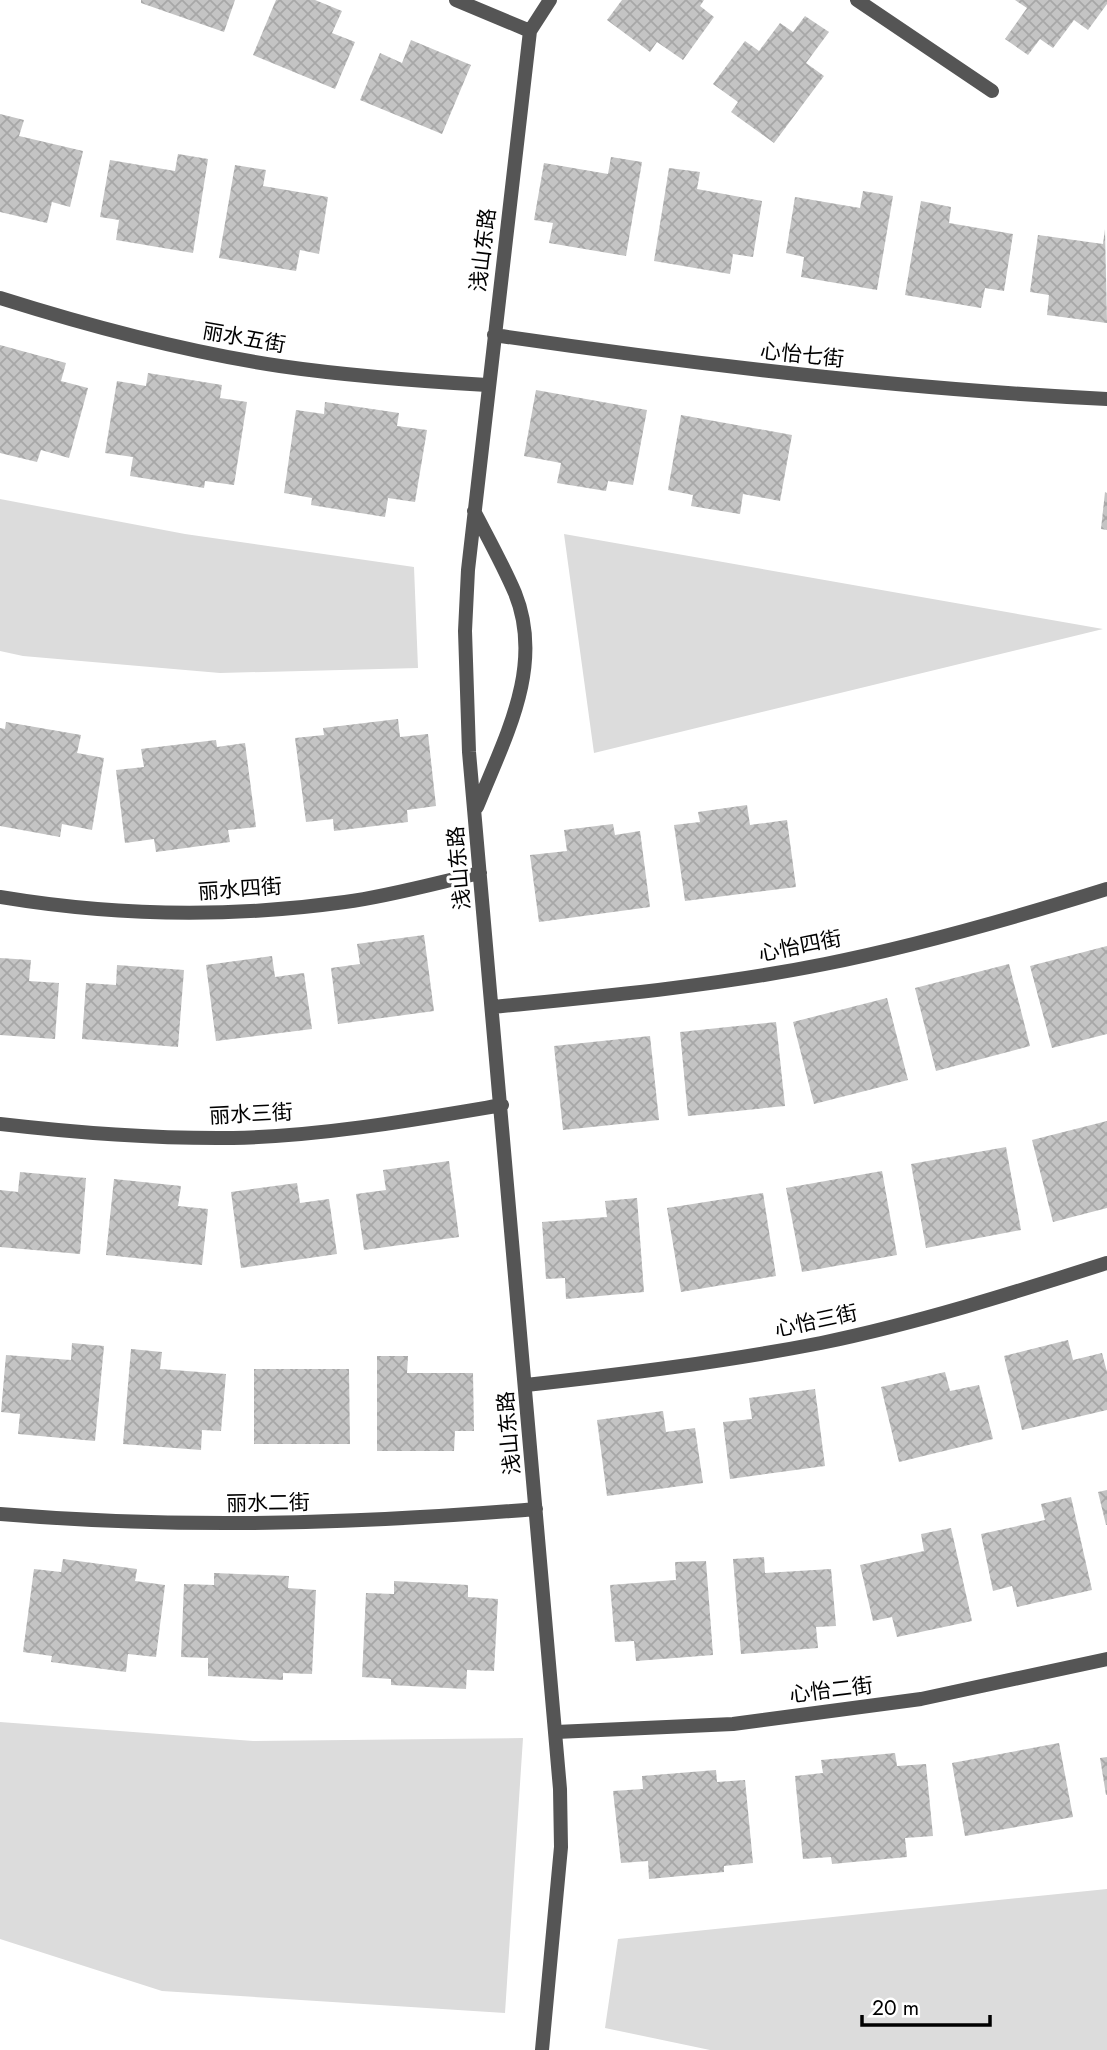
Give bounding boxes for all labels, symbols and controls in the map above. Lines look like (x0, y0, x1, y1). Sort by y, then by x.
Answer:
street label: 浅山东路 (463, 206, 503, 294)
street label: 丽水五街 (200, 316, 288, 360)
street label: 心怡七街 (759, 336, 845, 374)
street label: 浅山东路 (440, 825, 478, 911)
street label: 丽水四街 (197, 871, 283, 907)
street label: 心怡四街 (756, 923, 844, 969)
street label: 丽水三街 (208, 1097, 294, 1131)
street label: 心怡三街 (772, 1298, 860, 1344)
street label: 浅山东路 (490, 1390, 528, 1476)
street label: 丽水二街 (226, 1487, 310, 1519)
street label: 心怡二街 (787, 1670, 875, 1710)
scale bar (862, 1983, 990, 2027)
text: 20 m (872, 1993, 919, 2023)

